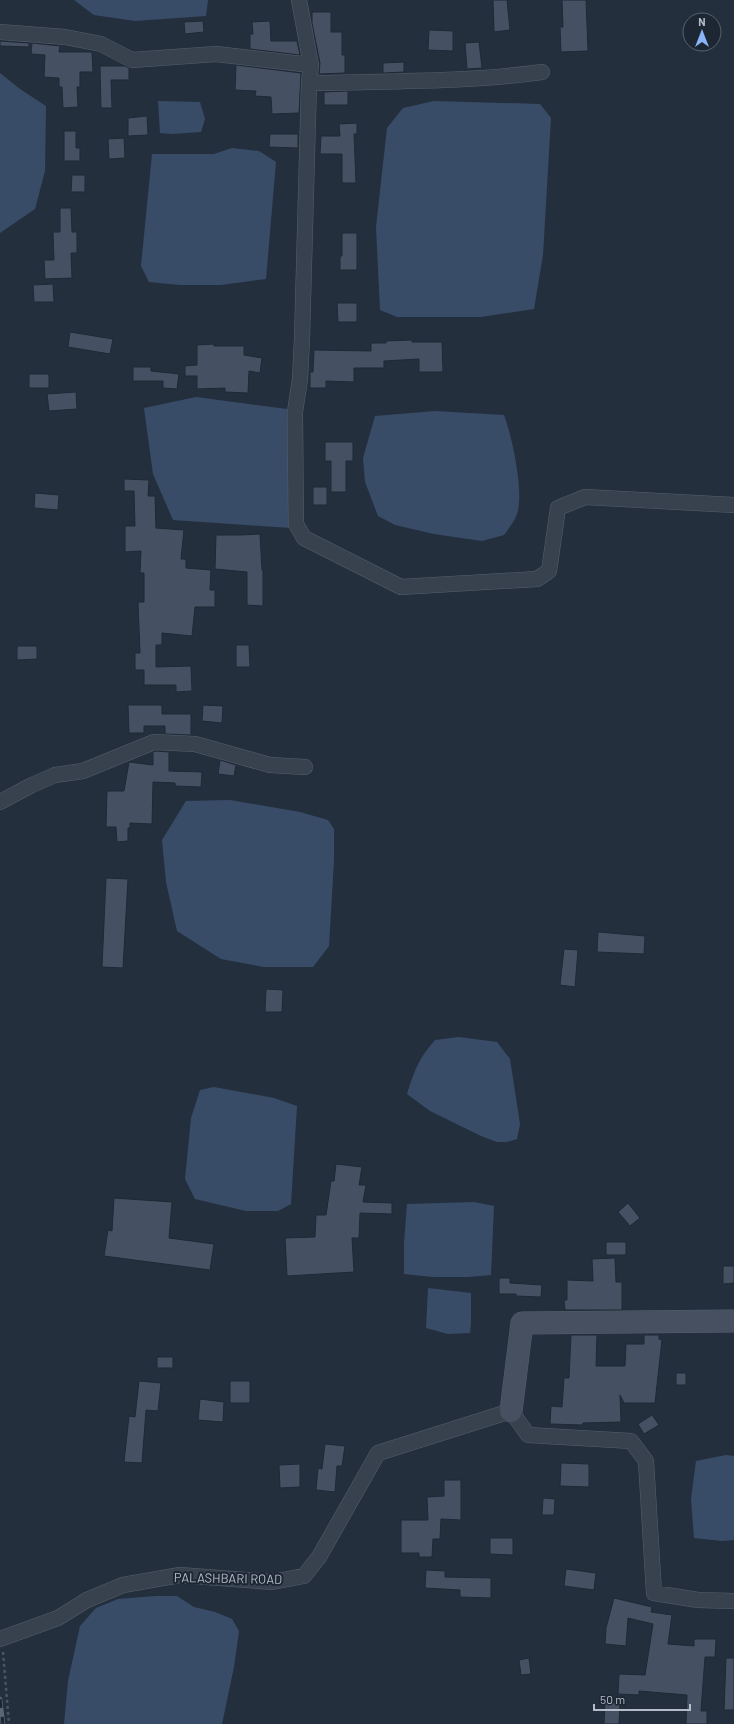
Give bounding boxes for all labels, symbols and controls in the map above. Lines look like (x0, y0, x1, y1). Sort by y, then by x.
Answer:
north arrow (682, 12, 722, 52)
text: N (698, 15, 706, 28)
street label: PALASHBARI ROAD (174, 1569, 282, 1587)
scale bar (594, 1686, 690, 1712)
text: 50 m (600, 1692, 625, 1706)

